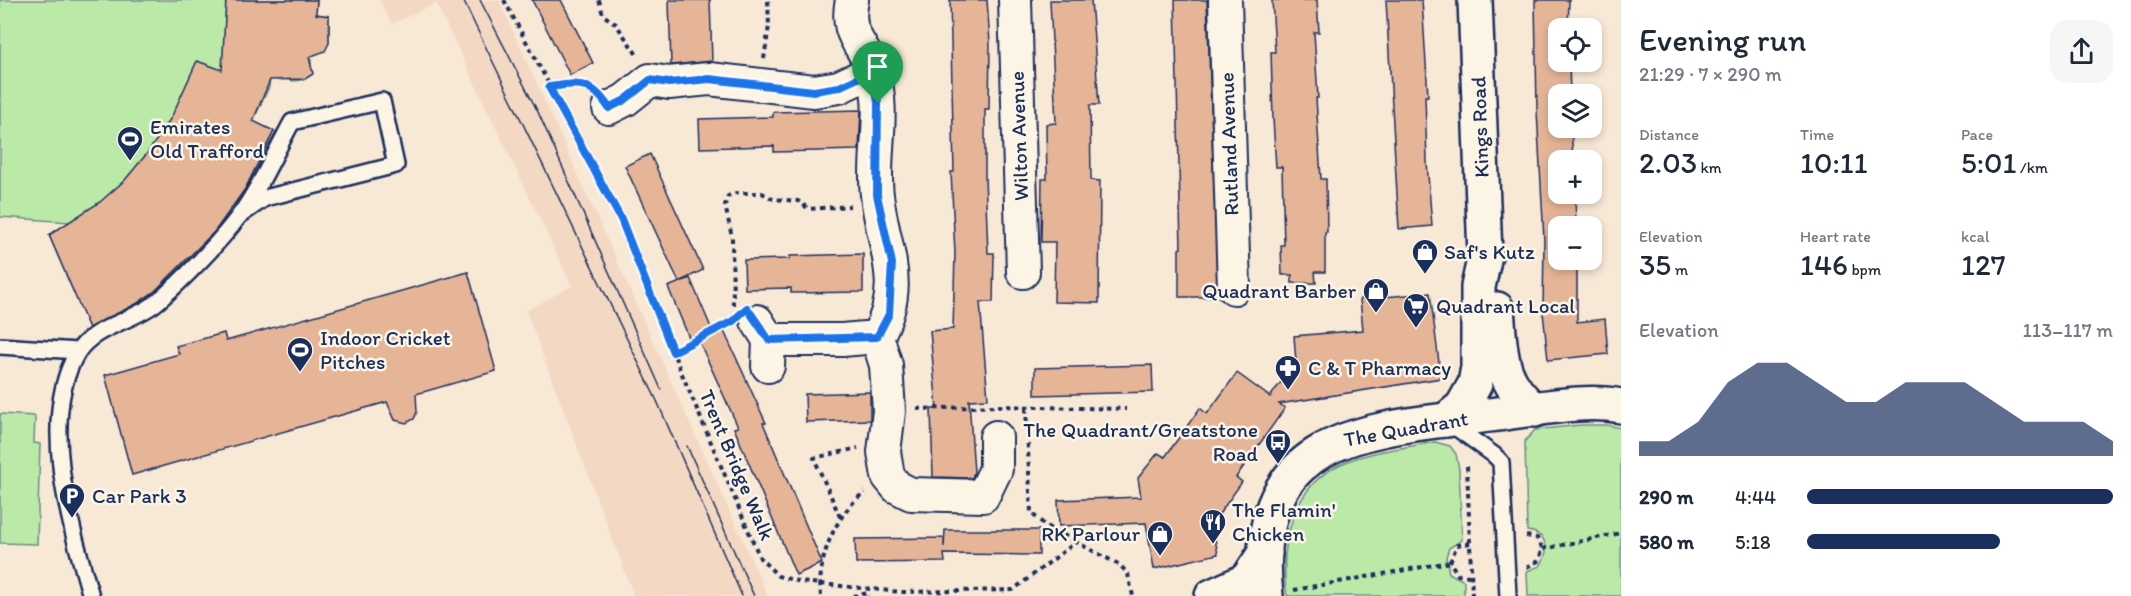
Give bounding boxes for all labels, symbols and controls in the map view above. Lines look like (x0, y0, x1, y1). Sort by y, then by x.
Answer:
map controls (1548, 18, 1602, 270)
button: locate (1548, 18, 1602, 72)
text: Evening run (1639, 20, 1806, 59)
button: share (2050, 20, 2113, 83)
pin (852, 41, 903, 103)
icon: arrive (861, 50, 894, 83)
text: 21:29 · 7 × 290 m (1639, 62, 1782, 86)
street label: Wilton Avenue (1004, 70, 1033, 202)
street label: Rutland Avenue (1214, 72, 1243, 216)
street label: Kings Road (1465, 75, 1494, 178)
button: layers (1548, 84, 1602, 138)
place label: Emirates Old Trafford (150, 114, 264, 163)
sports icon: Emirates Old Trafford (115, 124, 145, 162)
text: Distance (1639, 125, 1699, 144)
text: Time (1800, 125, 1834, 144)
text: Pace (1961, 125, 1993, 144)
text: 2.03 (1639, 144, 1697, 181)
text: 10:11 (1800, 144, 1868, 181)
text: 5:01 (1961, 144, 2017, 181)
button: + (1548, 150, 1602, 204)
text: km (1697, 158, 1722, 177)
text: /km (2017, 158, 2048, 177)
button: − (1548, 216, 1602, 270)
text: Elevation (1639, 227, 1703, 246)
text: Heart rate (1800, 227, 1871, 246)
text: kcal (1961, 227, 1989, 246)
shop icon: Saf's Kutz (1410, 237, 1440, 275)
place label: Saf's Kutz (1444, 239, 1535, 264)
text: 35 (1639, 246, 1671, 283)
text: 146 (1800, 246, 1848, 283)
text: 127 (1961, 246, 2006, 283)
text: m (1671, 260, 1688, 279)
text: bpm (1848, 260, 1881, 279)
shop icon: Quadrant Barber (1361, 276, 1391, 314)
place label: Quadrant Barber (1202, 278, 1357, 303)
supermarket icon: Quadrant Local (1401, 291, 1431, 329)
place label: Quadrant Local (1436, 293, 1575, 318)
text: Elevation (1639, 318, 1718, 342)
text: 113–117 m (2023, 318, 2113, 342)
place label: Indoor Cricket Pitches (320, 325, 451, 374)
sports icon: Indoor Cricket Pitches (285, 335, 315, 373)
pharmacy icon: C & T Pharmacy (1273, 353, 1303, 391)
place label: C & T Pharmacy (1308, 355, 1451, 380)
street label: Trent Bridge Walk (694, 386, 781, 544)
street label: The Quadrant (1342, 405, 1470, 452)
place label: The Quadrant/Greatstone Road (1023, 417, 1258, 466)
bus stop icon: The Quadrant/Greatstone Road (1263, 427, 1293, 465)
parking icon: Car Park 3 (57, 481, 87, 519)
place label: Car Park 3 (92, 483, 187, 508)
text: 290 m (1639, 485, 1694, 509)
text: 4:44 (1735, 485, 1776, 509)
place label: The Flamin' Chicken (1232, 497, 1336, 546)
restaurant icon: The Flamin' Chicken (1198, 507, 1228, 545)
shop icon: RK Parlour (1145, 519, 1175, 557)
place label: RK Parlour (1041, 521, 1141, 546)
text: 580 m (1639, 530, 1694, 554)
text: 5:18 (1735, 530, 1771, 554)

